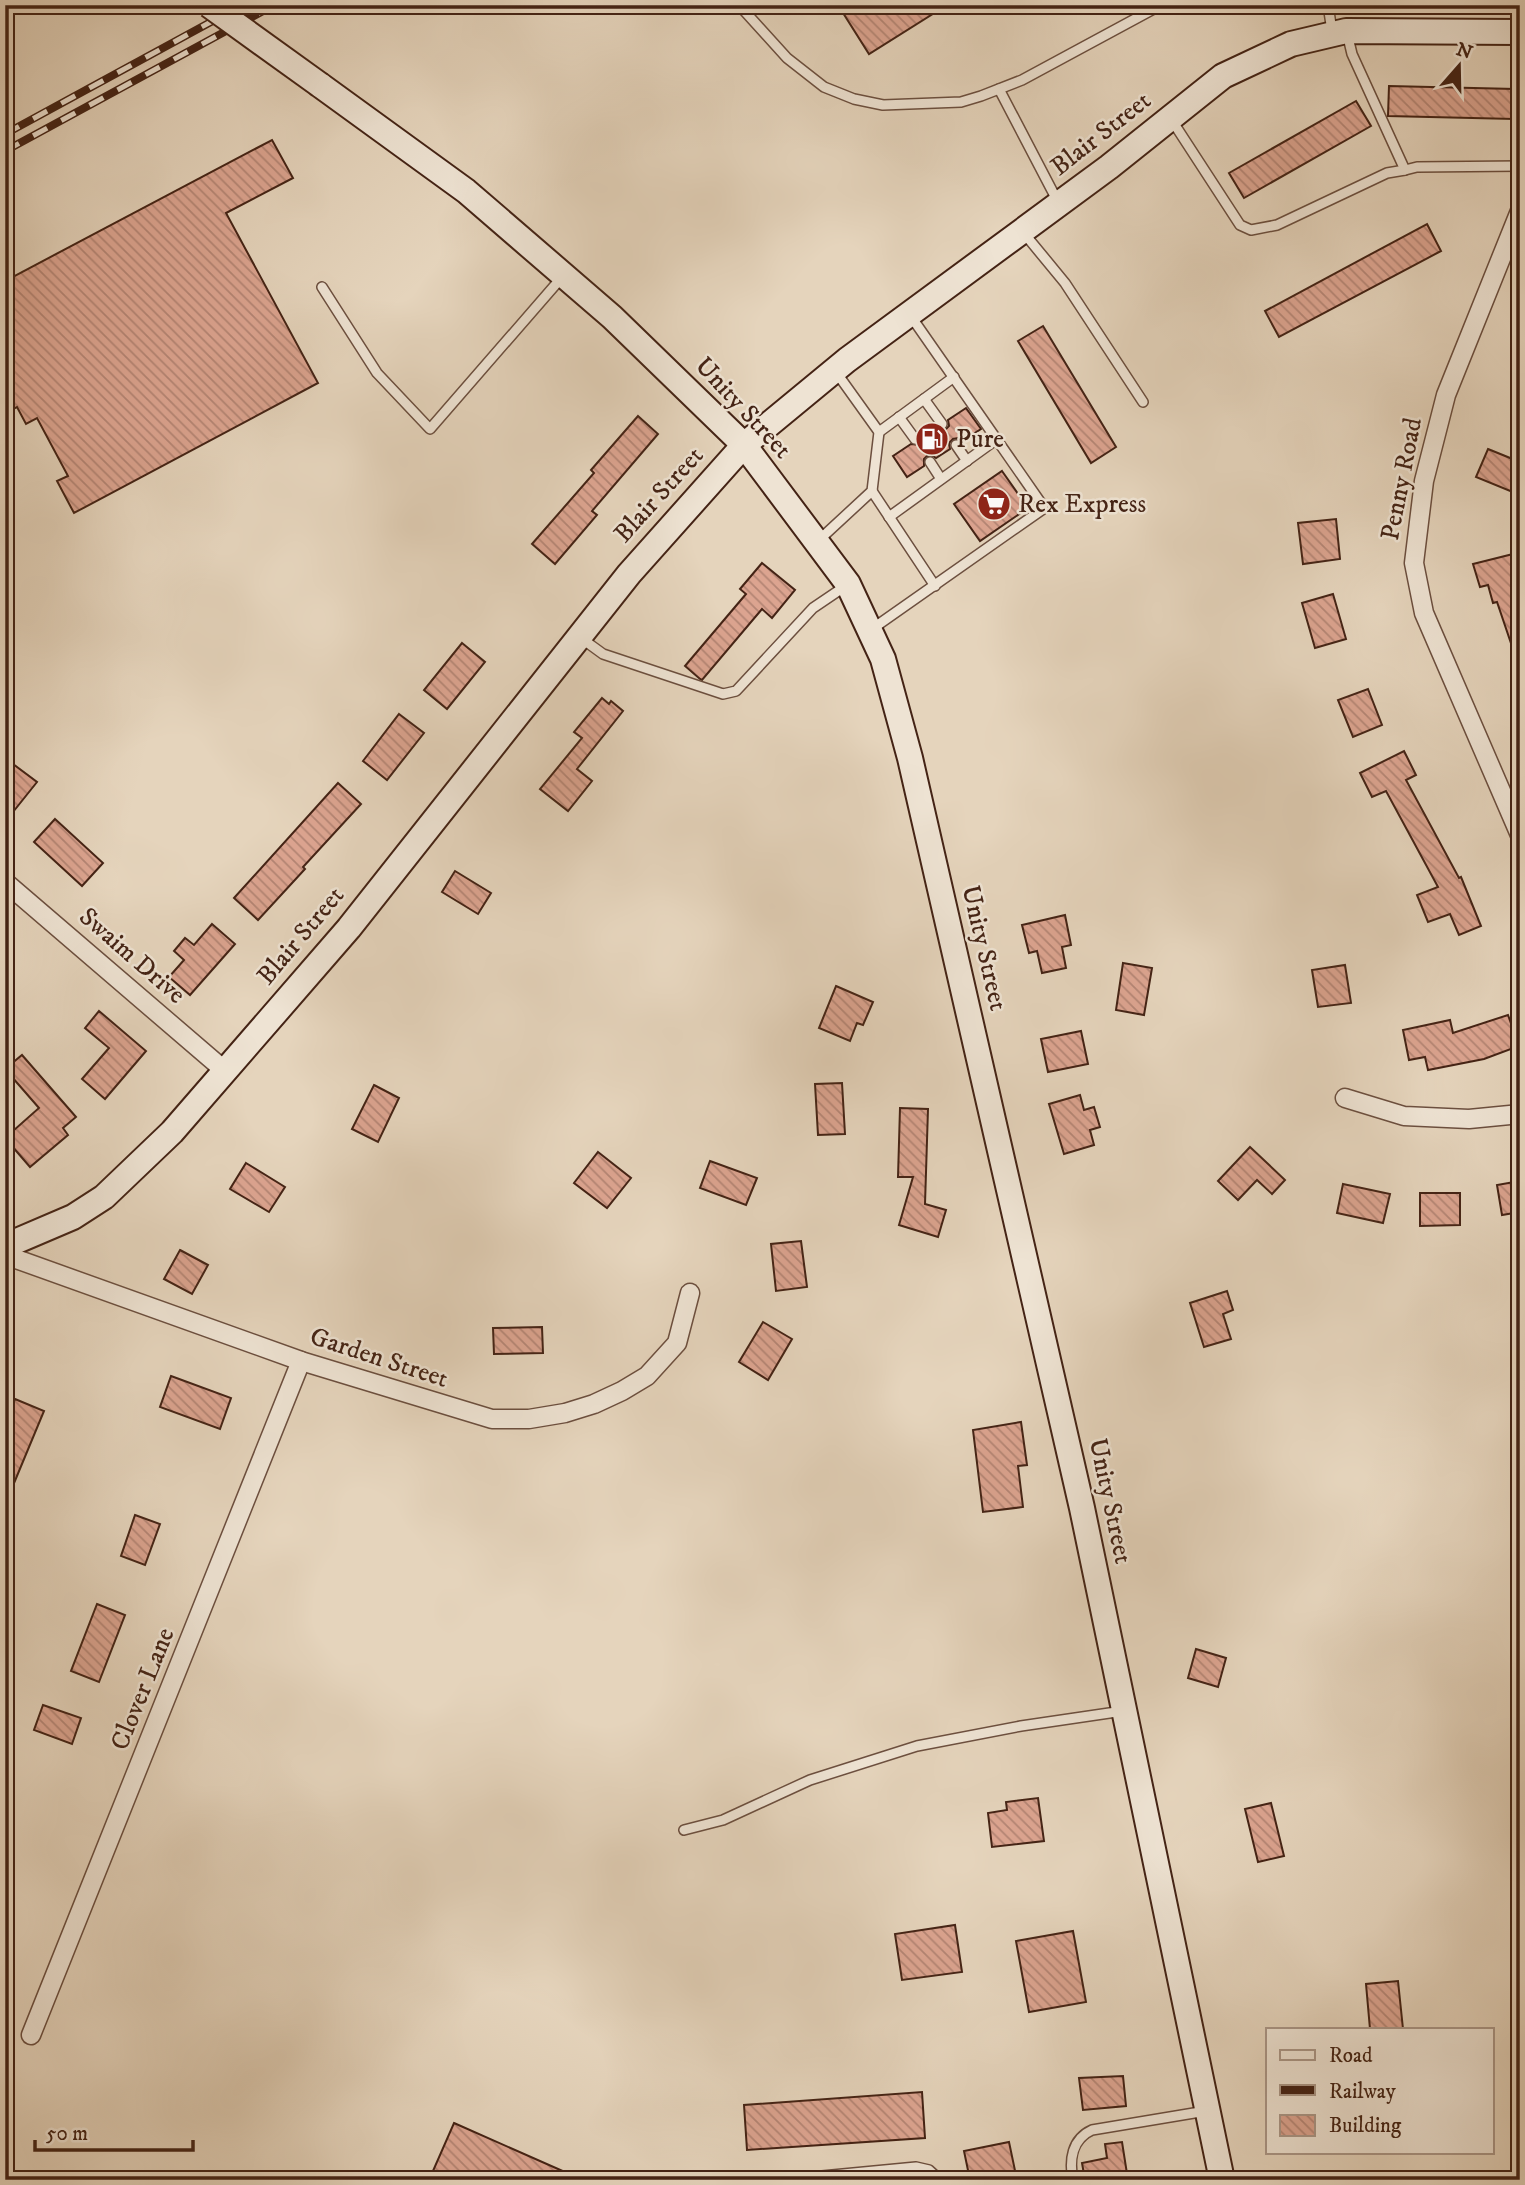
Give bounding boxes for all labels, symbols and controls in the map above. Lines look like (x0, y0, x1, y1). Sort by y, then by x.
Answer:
north arrow (1424, 32, 1494, 102)
text: N (1453, 38, 1476, 65)
street label: Blair Street (1044, 84, 1158, 184)
street label: Unity Street (687, 350, 799, 466)
street label: Penny Road (1374, 415, 1430, 543)
fuel station icon: Pure (913, 420, 951, 458)
place label: Pure (956, 423, 1004, 456)
street label: Blair Street (607, 440, 711, 550)
supermarket icon: Rex Express (975, 485, 1013, 523)
place label: Rex Express (1018, 488, 1146, 521)
street label: Blair Street (250, 880, 352, 992)
street label: Unity Street (954, 882, 1014, 1014)
street label: Swaim Drive (72, 901, 192, 1011)
street label: Garden Street (306, 1320, 452, 1396)
street label: Unity Street (1081, 1435, 1139, 1567)
street label: Clover Lane (104, 1623, 182, 1755)
legend (1266, 2028, 1494, 2154)
text: Road (1329, 2043, 1373, 2069)
text: Railway (1329, 2079, 1397, 2105)
scale bar (35, 2108, 192, 2152)
text: Building (1329, 2113, 1402, 2139)
text: 50 m (46, 2121, 88, 2147)

